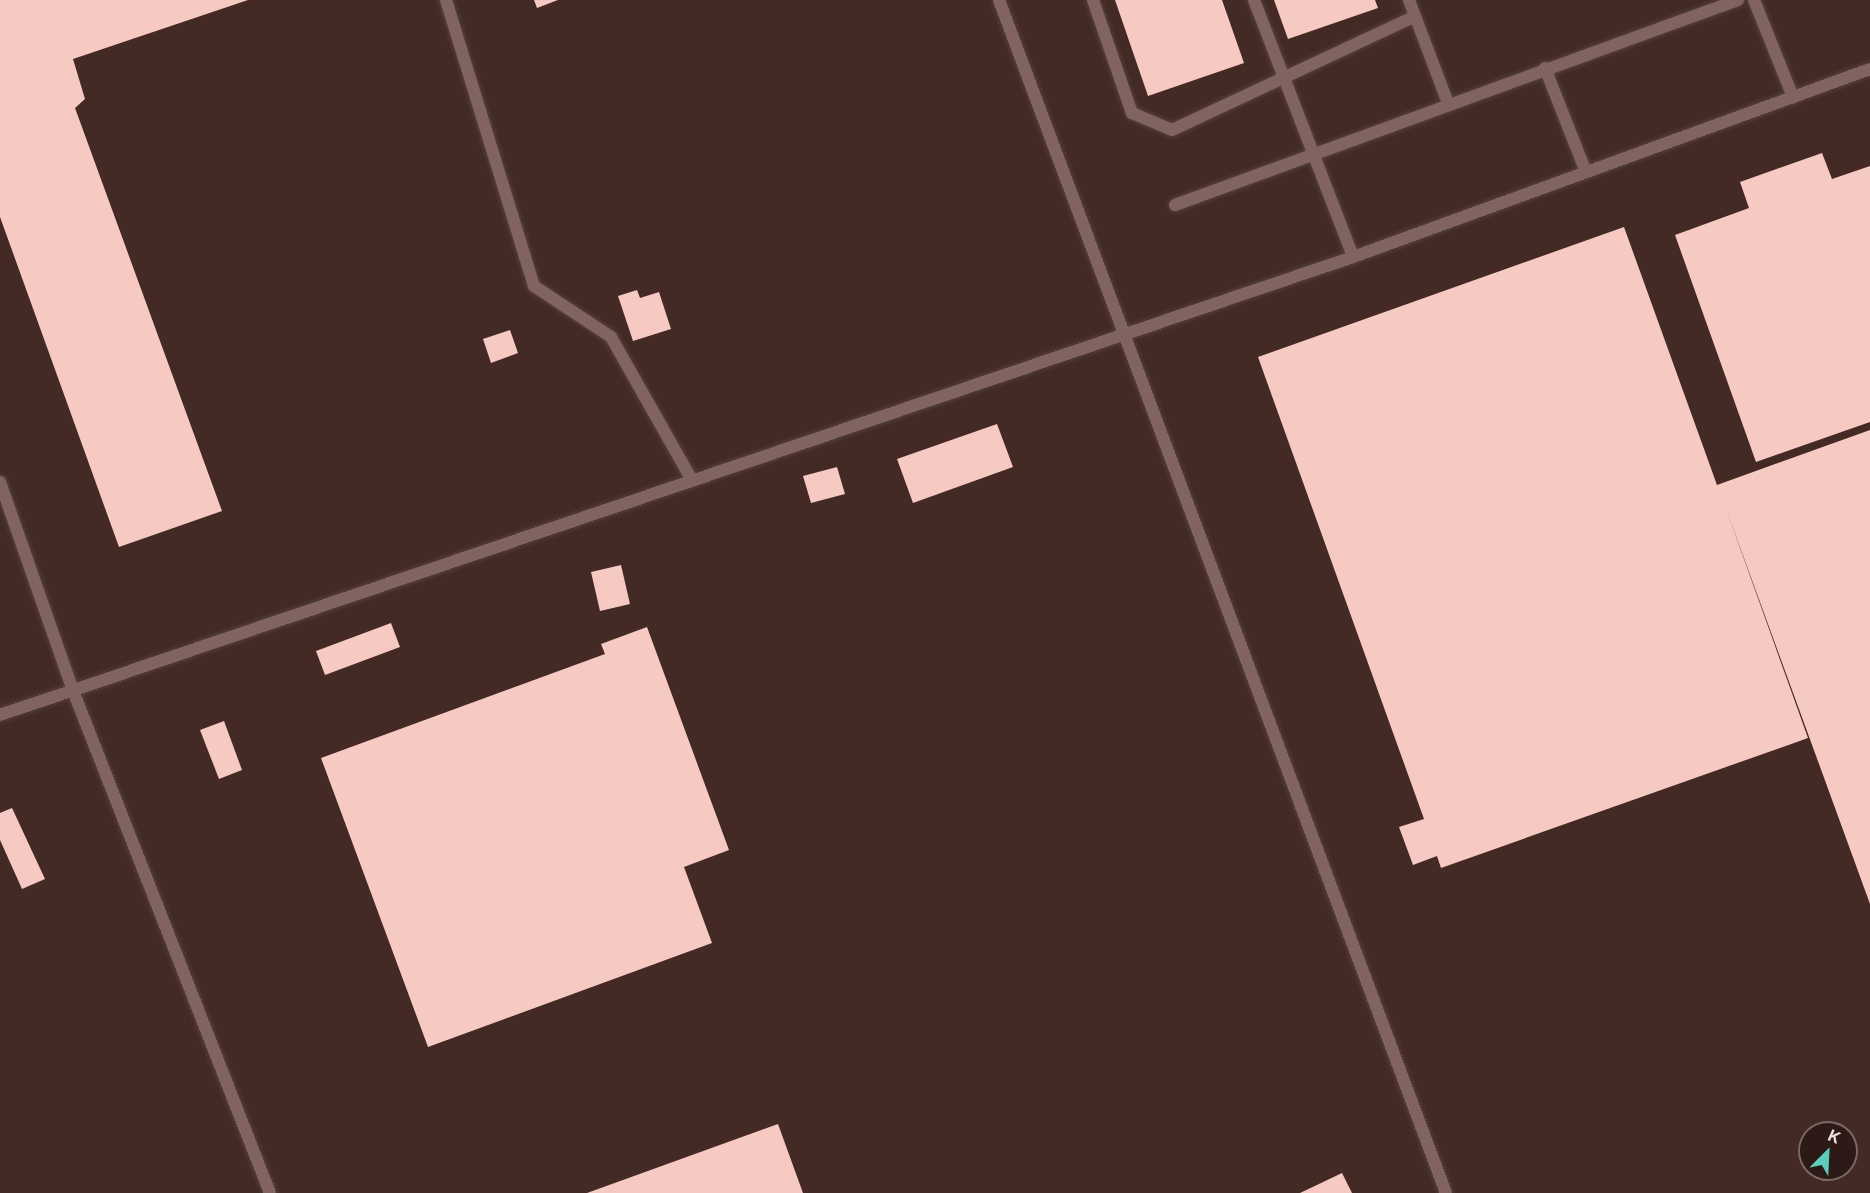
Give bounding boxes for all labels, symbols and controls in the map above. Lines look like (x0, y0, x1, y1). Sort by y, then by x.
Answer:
north arrow (1798, 1121, 1858, 1181)
text: K (1825, 1125, 1844, 1148)

